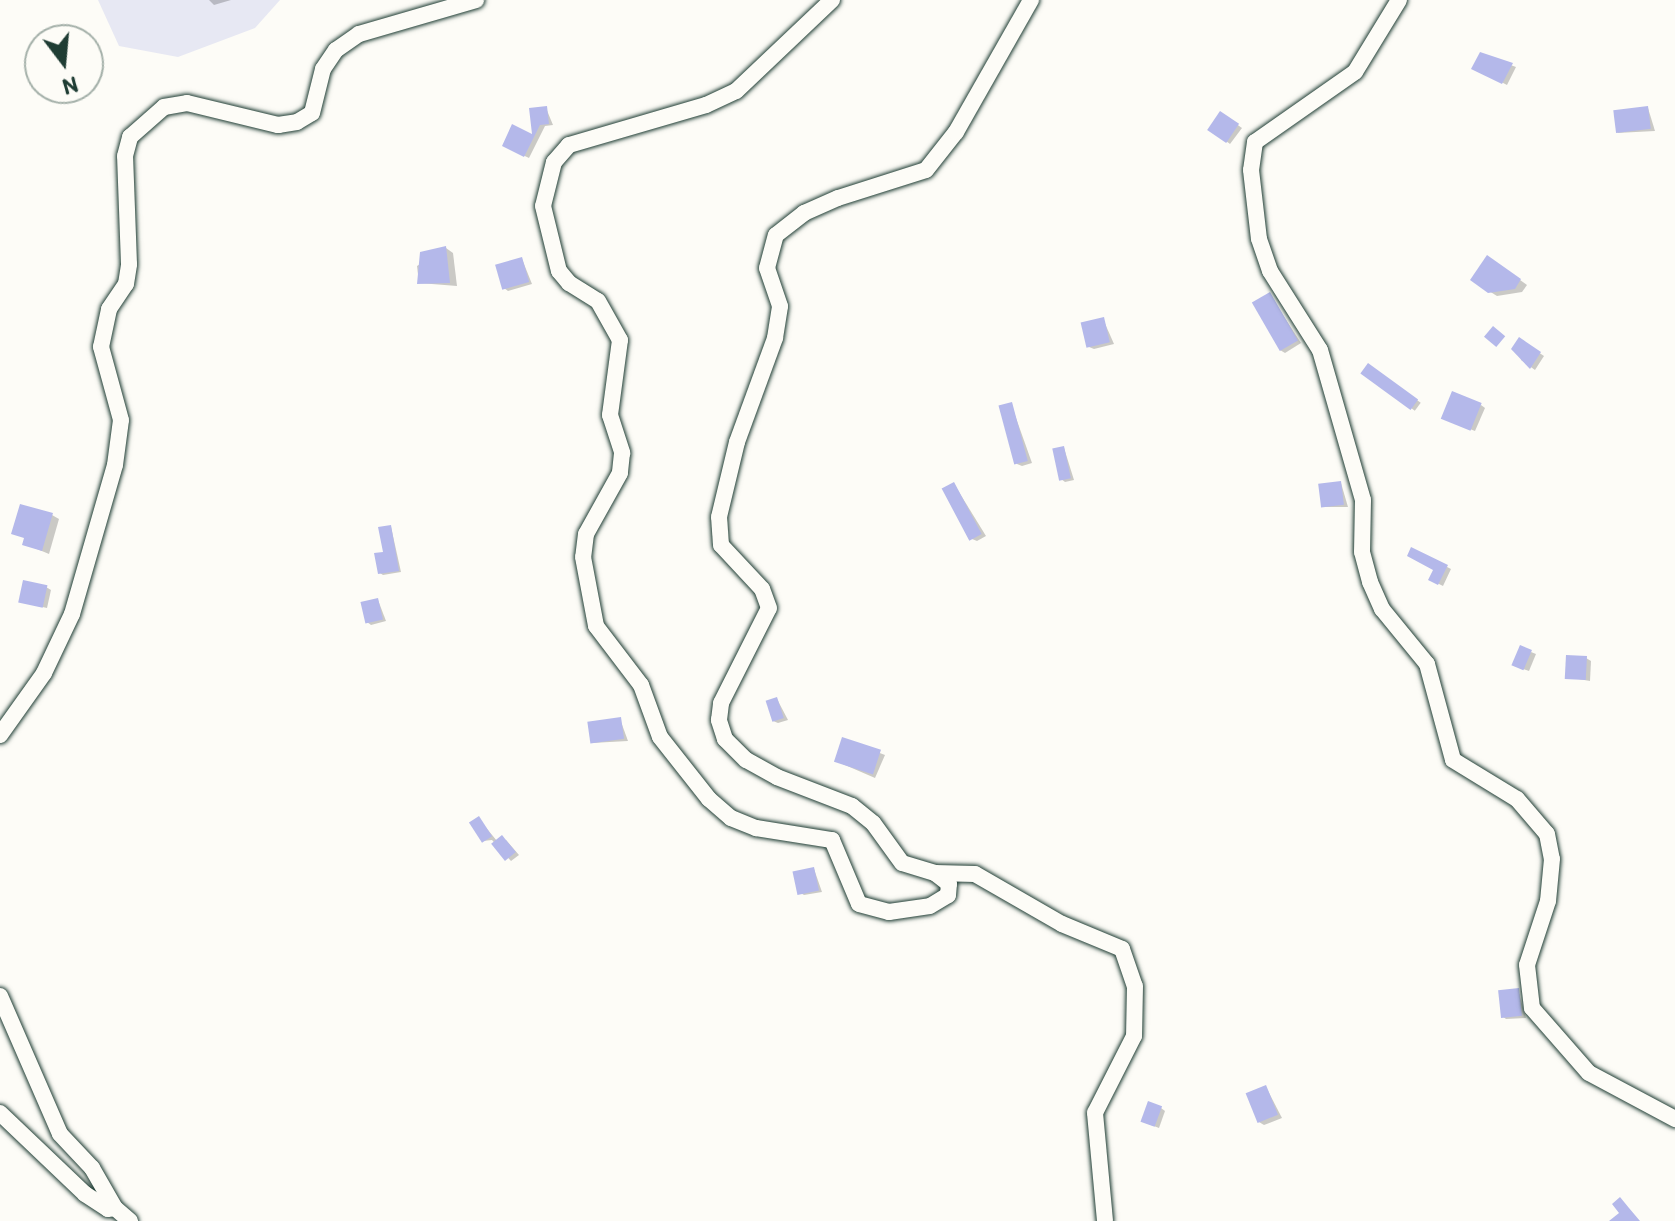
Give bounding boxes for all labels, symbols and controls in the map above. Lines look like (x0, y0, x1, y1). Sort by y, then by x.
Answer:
north arrow (24, 24, 104, 104)
text: N (59, 71, 81, 101)

